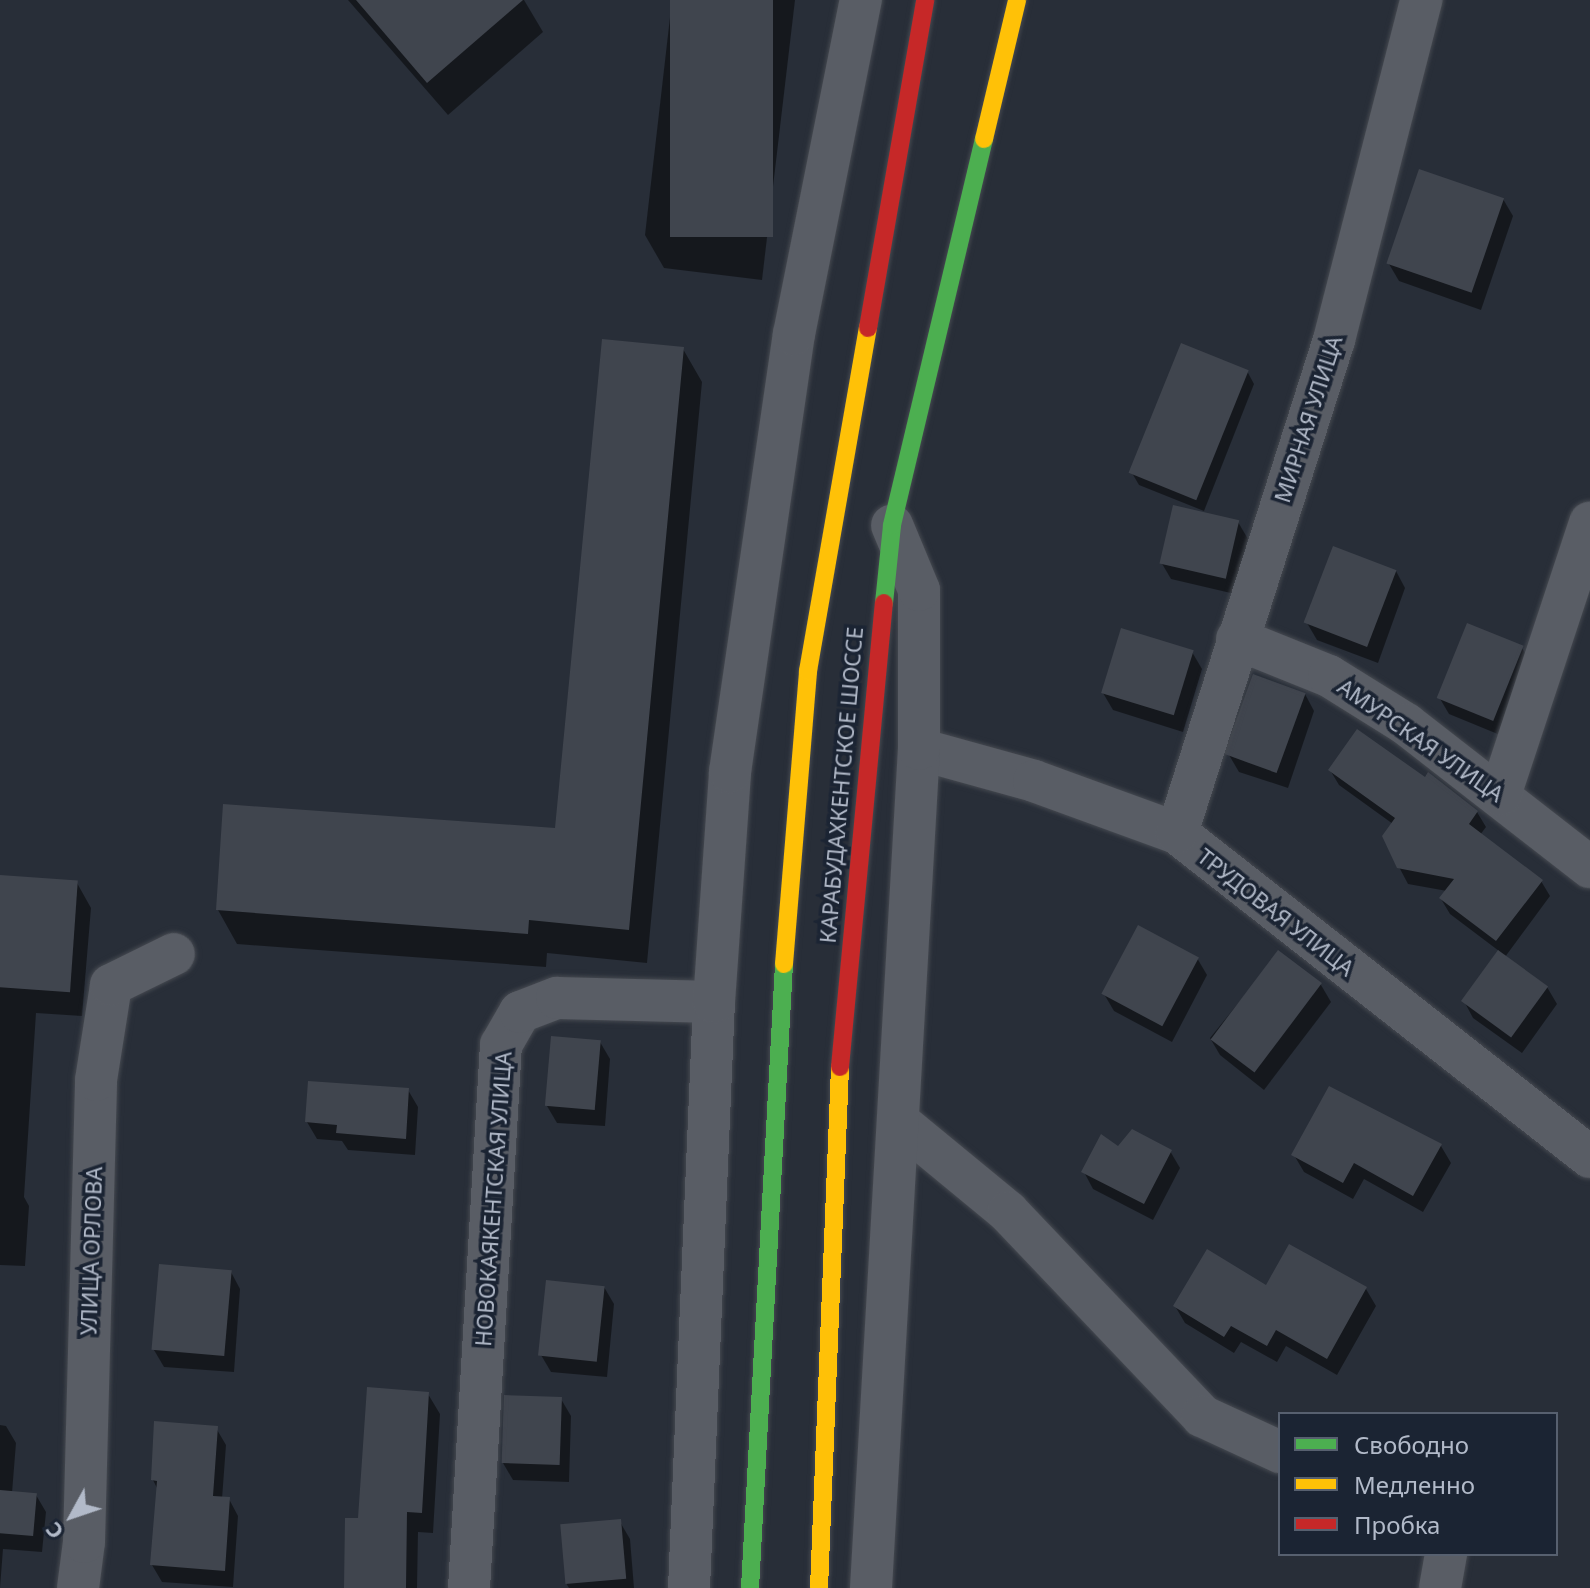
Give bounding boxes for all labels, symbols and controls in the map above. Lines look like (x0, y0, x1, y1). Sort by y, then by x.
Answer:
street label: МИРНАЯ УЛИЦА (1269, 332, 1347, 506)
street label: КАРАБУДАХКЕНТСКОЕ ШОССЕ (814, 626, 868, 944)
street label: АМУРСКАЯ УЛИЦА (1333, 673, 1509, 807)
street label: ТРУДОВАЯ УЛИЦА (1193, 843, 1359, 981)
street label: НОВОКАЯКЕНТСКАЯ УЛИЦА (470, 1051, 516, 1347)
street label: УЛИЦА ОРЛОВА (75, 1166, 107, 1336)
legend (1278, 1412, 1558, 1556)
text: Свободно (1354, 1428, 1469, 1461)
text: Медленно (1354, 1468, 1475, 1501)
north arrow (32, 1476, 112, 1556)
text: Пробка (1354, 1508, 1440, 1541)
text: С (38, 1516, 70, 1547)

